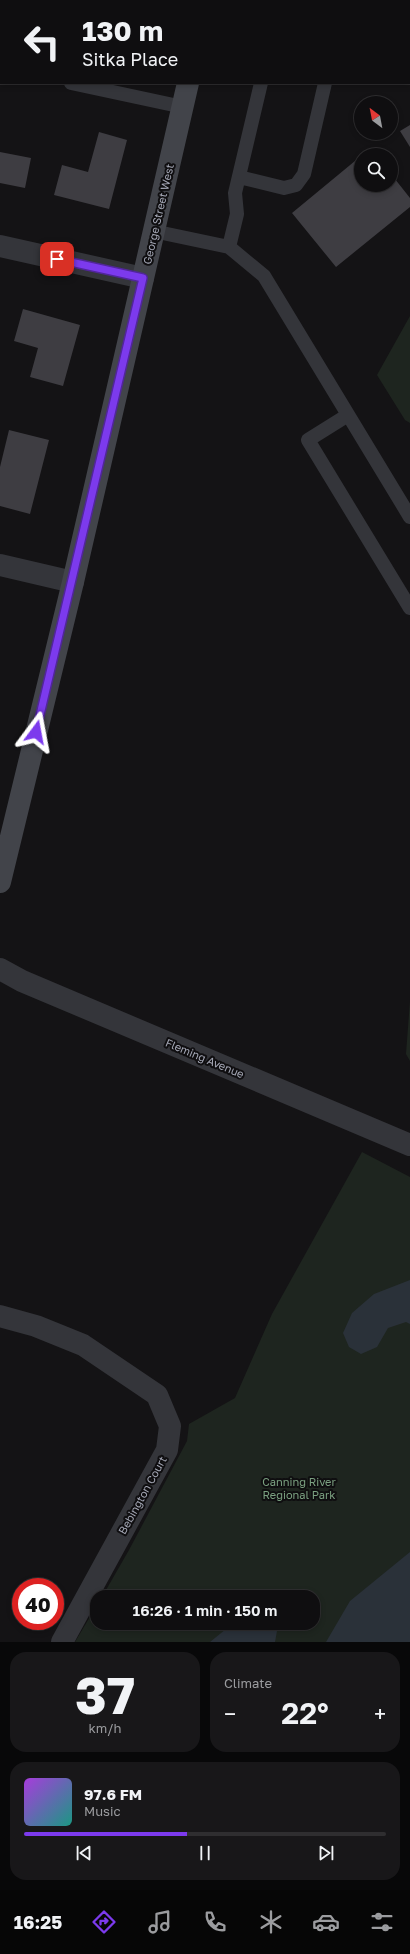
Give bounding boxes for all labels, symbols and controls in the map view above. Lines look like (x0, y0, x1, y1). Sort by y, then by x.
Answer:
text: 130 m (82, 14, 163, 47)
icon: left (16, 16, 68, 68)
text: Sitka Place (82, 48, 178, 70)
north arrow (354, 96, 398, 140)
map controls (354, 96, 398, 192)
button: search (354, 148, 398, 192)
street label: George Street West (140, 162, 176, 266)
pin (40, 242, 74, 276)
icon: arrive (46, 248, 68, 270)
position arrow (15, 711, 57, 753)
street label: Fleming Avenue (164, 1036, 246, 1080)
street label: Bebington Court (115, 1454, 169, 1536)
park label: Canning River Regional Park (262, 1475, 336, 1501)
speed limit sign: 40 (12, 1578, 64, 1630)
text: 16:26 · 1 min · 150 m (133, 1601, 277, 1619)
text: 37 (75, 1663, 135, 1725)
text: Climate (224, 1675, 272, 1691)
text: 22° (281, 1695, 329, 1731)
text: − (224, 1700, 236, 1727)
text: + (374, 1700, 386, 1727)
text: km/h (88, 1720, 122, 1736)
text: 97.6 FM (84, 1785, 142, 1803)
text: Music (84, 1803, 121, 1819)
icon: previous (73, 1842, 95, 1864)
icon: pause (194, 1842, 216, 1864)
icon: next (315, 1842, 337, 1864)
icon: directions (90, 1908, 118, 1936)
icon: music (146, 1908, 174, 1936)
icon: phone (201, 1908, 229, 1936)
icon: climate (257, 1908, 285, 1936)
icon: car (312, 1908, 340, 1936)
icon: filters (368, 1908, 396, 1936)
text: 16:25 (14, 1911, 62, 1933)

